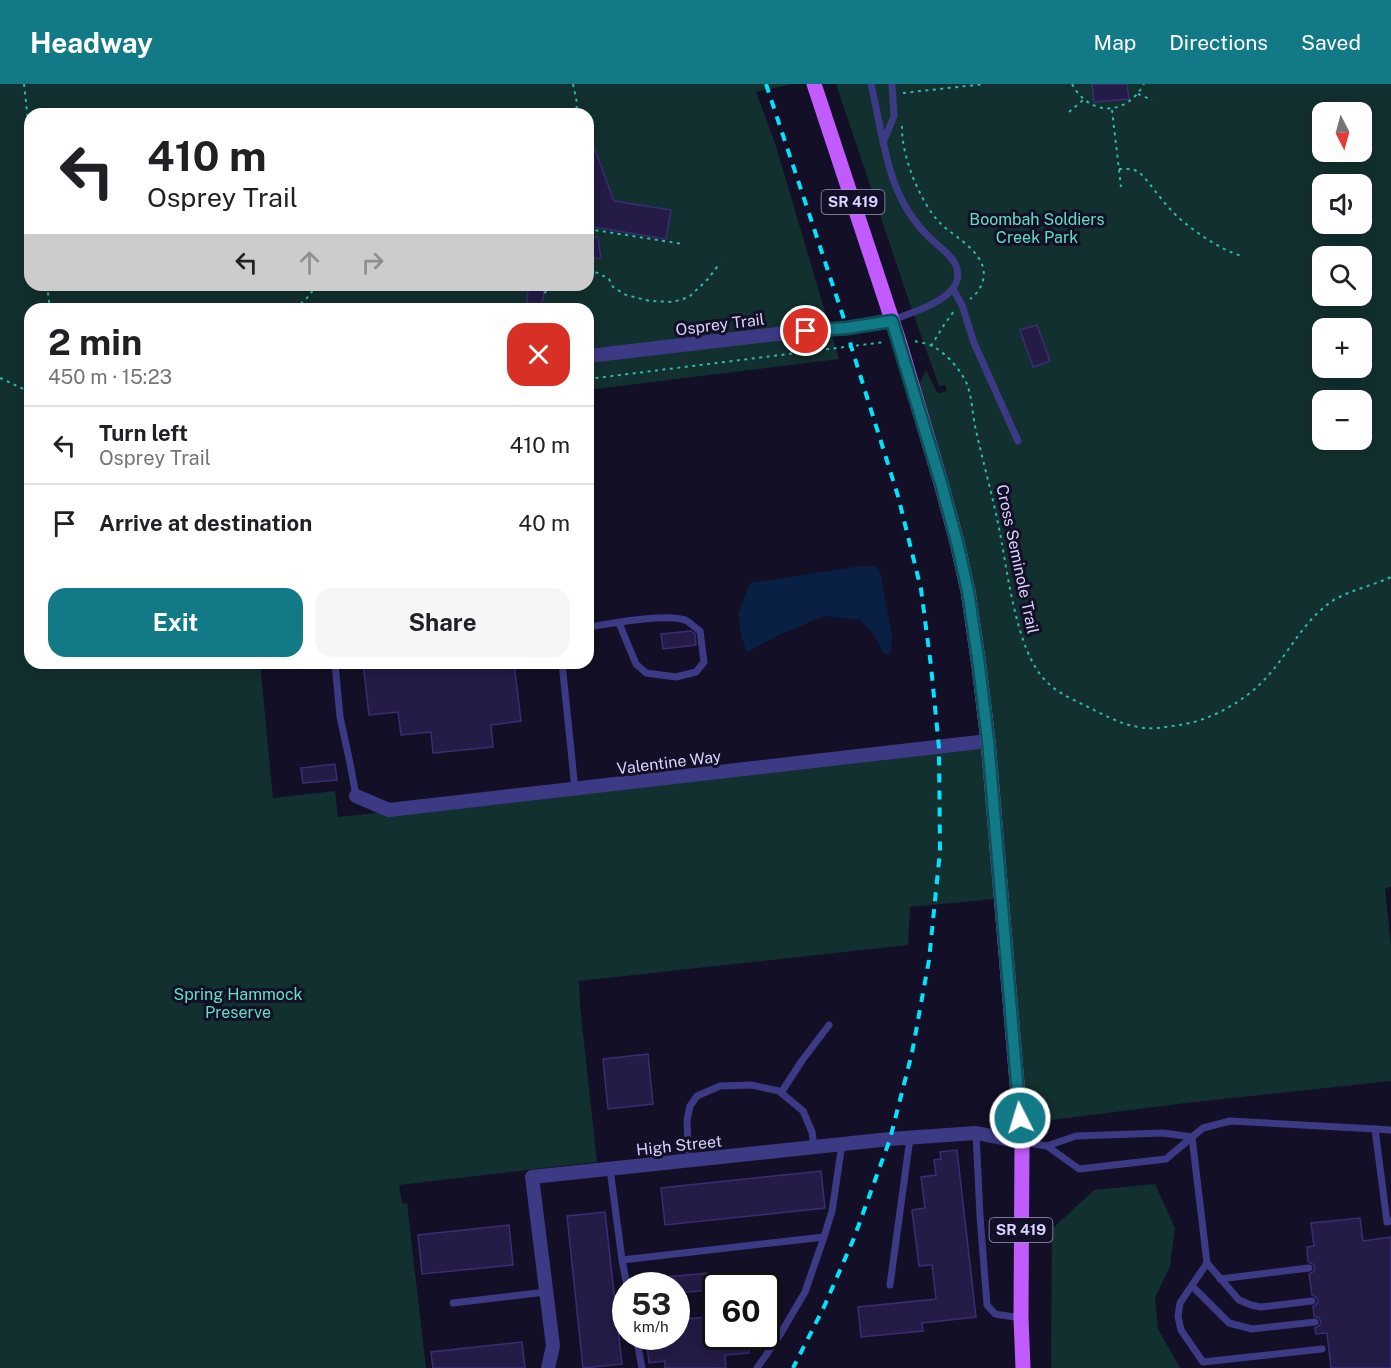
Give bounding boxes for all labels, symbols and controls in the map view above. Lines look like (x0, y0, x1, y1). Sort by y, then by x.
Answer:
text: Headway (30, 26, 153, 59)
text: Map (1094, 30, 1136, 55)
text: Directions (1169, 30, 1268, 55)
text: Saved (1301, 30, 1361, 55)
north arrow (1312, 102, 1372, 162)
map controls (1312, 102, 1372, 450)
text: 410 m (147, 131, 267, 180)
icon: left (48, 132, 126, 210)
button: sound (1312, 174, 1372, 234)
text: Osprey Trail (147, 181, 298, 213)
road number: SR 419 (822, 190, 884, 214)
park label: Boombah Soldiers Creek Park (969, 210, 1105, 247)
icon: left (230, 246, 263, 279)
icon: ahead (293, 246, 326, 279)
icon: right (356, 246, 389, 279)
button: search (1312, 246, 1372, 306)
pin (780, 305, 831, 356)
street label: Osprey Trail (675, 310, 766, 339)
icon: arrive (789, 314, 822, 347)
button: + (1312, 318, 1372, 378)
text: 2 min (48, 321, 142, 363)
button: close (507, 323, 570, 386)
text: 450 m · 15:23 (48, 365, 172, 389)
button: − (1312, 390, 1372, 450)
text: Turn left (99, 420, 188, 446)
icon: left (48, 429, 81, 462)
text: 410 m (509, 432, 570, 458)
text: Osprey Trail (99, 446, 211, 470)
street label: Cross Seminole Trail (992, 483, 1043, 636)
icon: arrive (48, 507, 81, 540)
text: Arrive at destination (99, 510, 312, 536)
text: 40 m (518, 510, 570, 536)
button: Exit (48, 588, 303, 657)
button: Share (315, 588, 570, 657)
street label: Valentine Way (616, 747, 723, 778)
park label: Spring Hammock Preserve (173, 985, 303, 1022)
position arrow (988, 1086, 1052, 1150)
street label: High Street (635, 1132, 723, 1159)
road number: SR 419 (990, 1218, 1052, 1242)
speed limit sign: 60 (702, 1272, 780, 1350)
text: 53 (631, 1286, 671, 1322)
text: km/h (633, 1318, 669, 1335)

